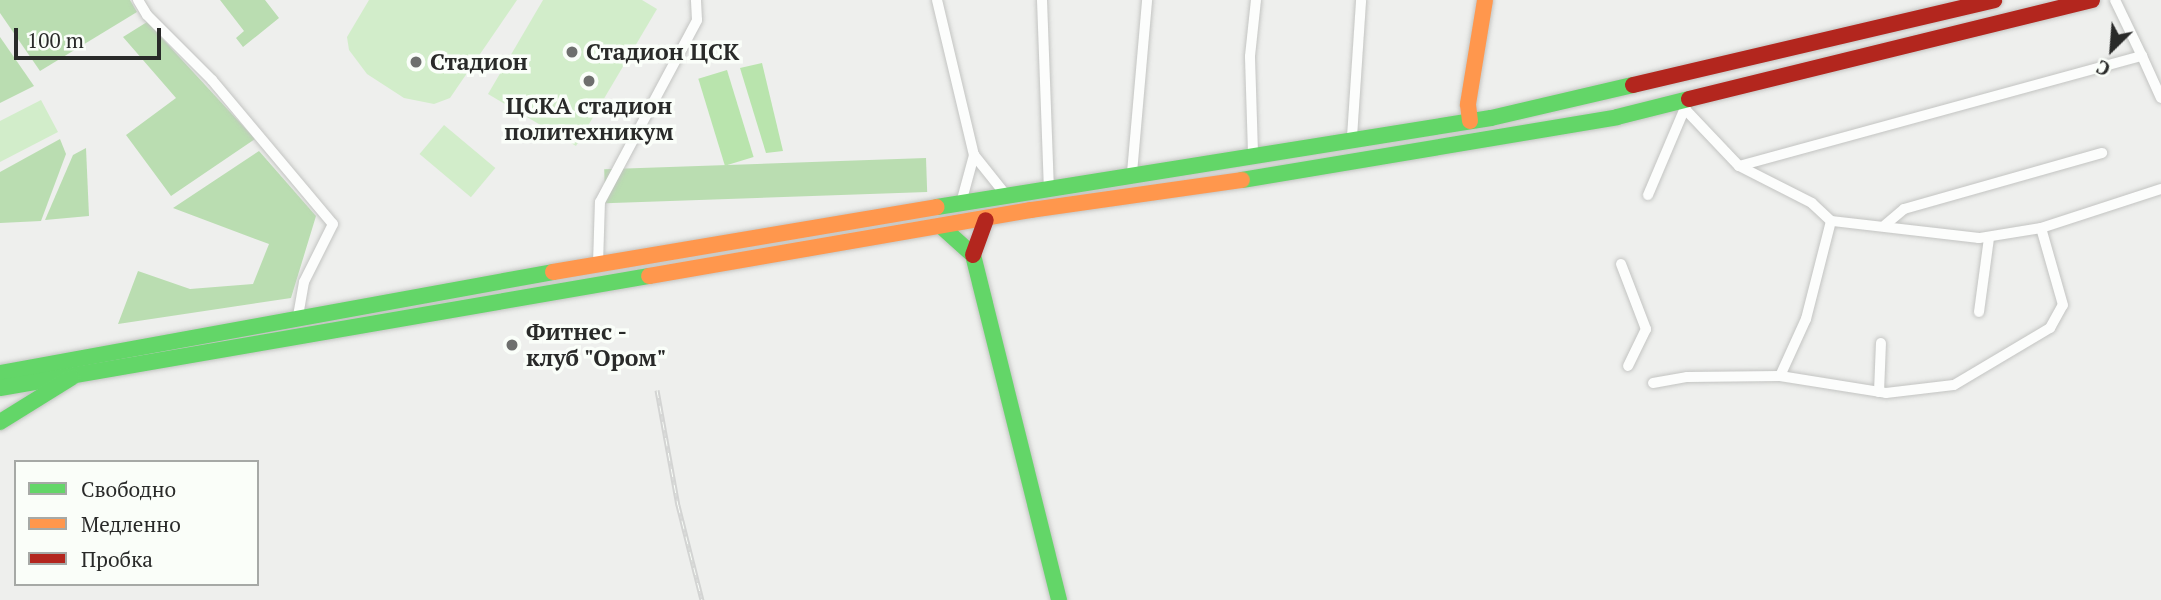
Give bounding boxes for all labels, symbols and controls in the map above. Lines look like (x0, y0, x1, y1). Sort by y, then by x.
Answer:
scale bar (18, 14, 164, 58)
north arrow (2077, 14, 2147, 84)
text: 100 m (27, 26, 84, 54)
place label: Стадион ЦСК (586, 38, 739, 66)
marker: Стадион ЦСК (564, 44, 580, 60)
place label: Стадион (430, 48, 528, 76)
marker: Стадион (408, 54, 424, 70)
text: С (2092, 55, 2114, 82)
marker: ЦСКА стадион политехникум (581, 73, 597, 89)
place label: ЦСКА стадион политехникум (504, 92, 674, 146)
place label: Фитнес - клуб "Ором" (526, 318, 667, 372)
marker: Фитнес - клуб "Ором" (504, 337, 520, 353)
legend (14, 460, 259, 586)
text: Свободно (81, 475, 176, 503)
text: Медленно (81, 510, 181, 538)
text: Пробка (81, 545, 153, 573)

